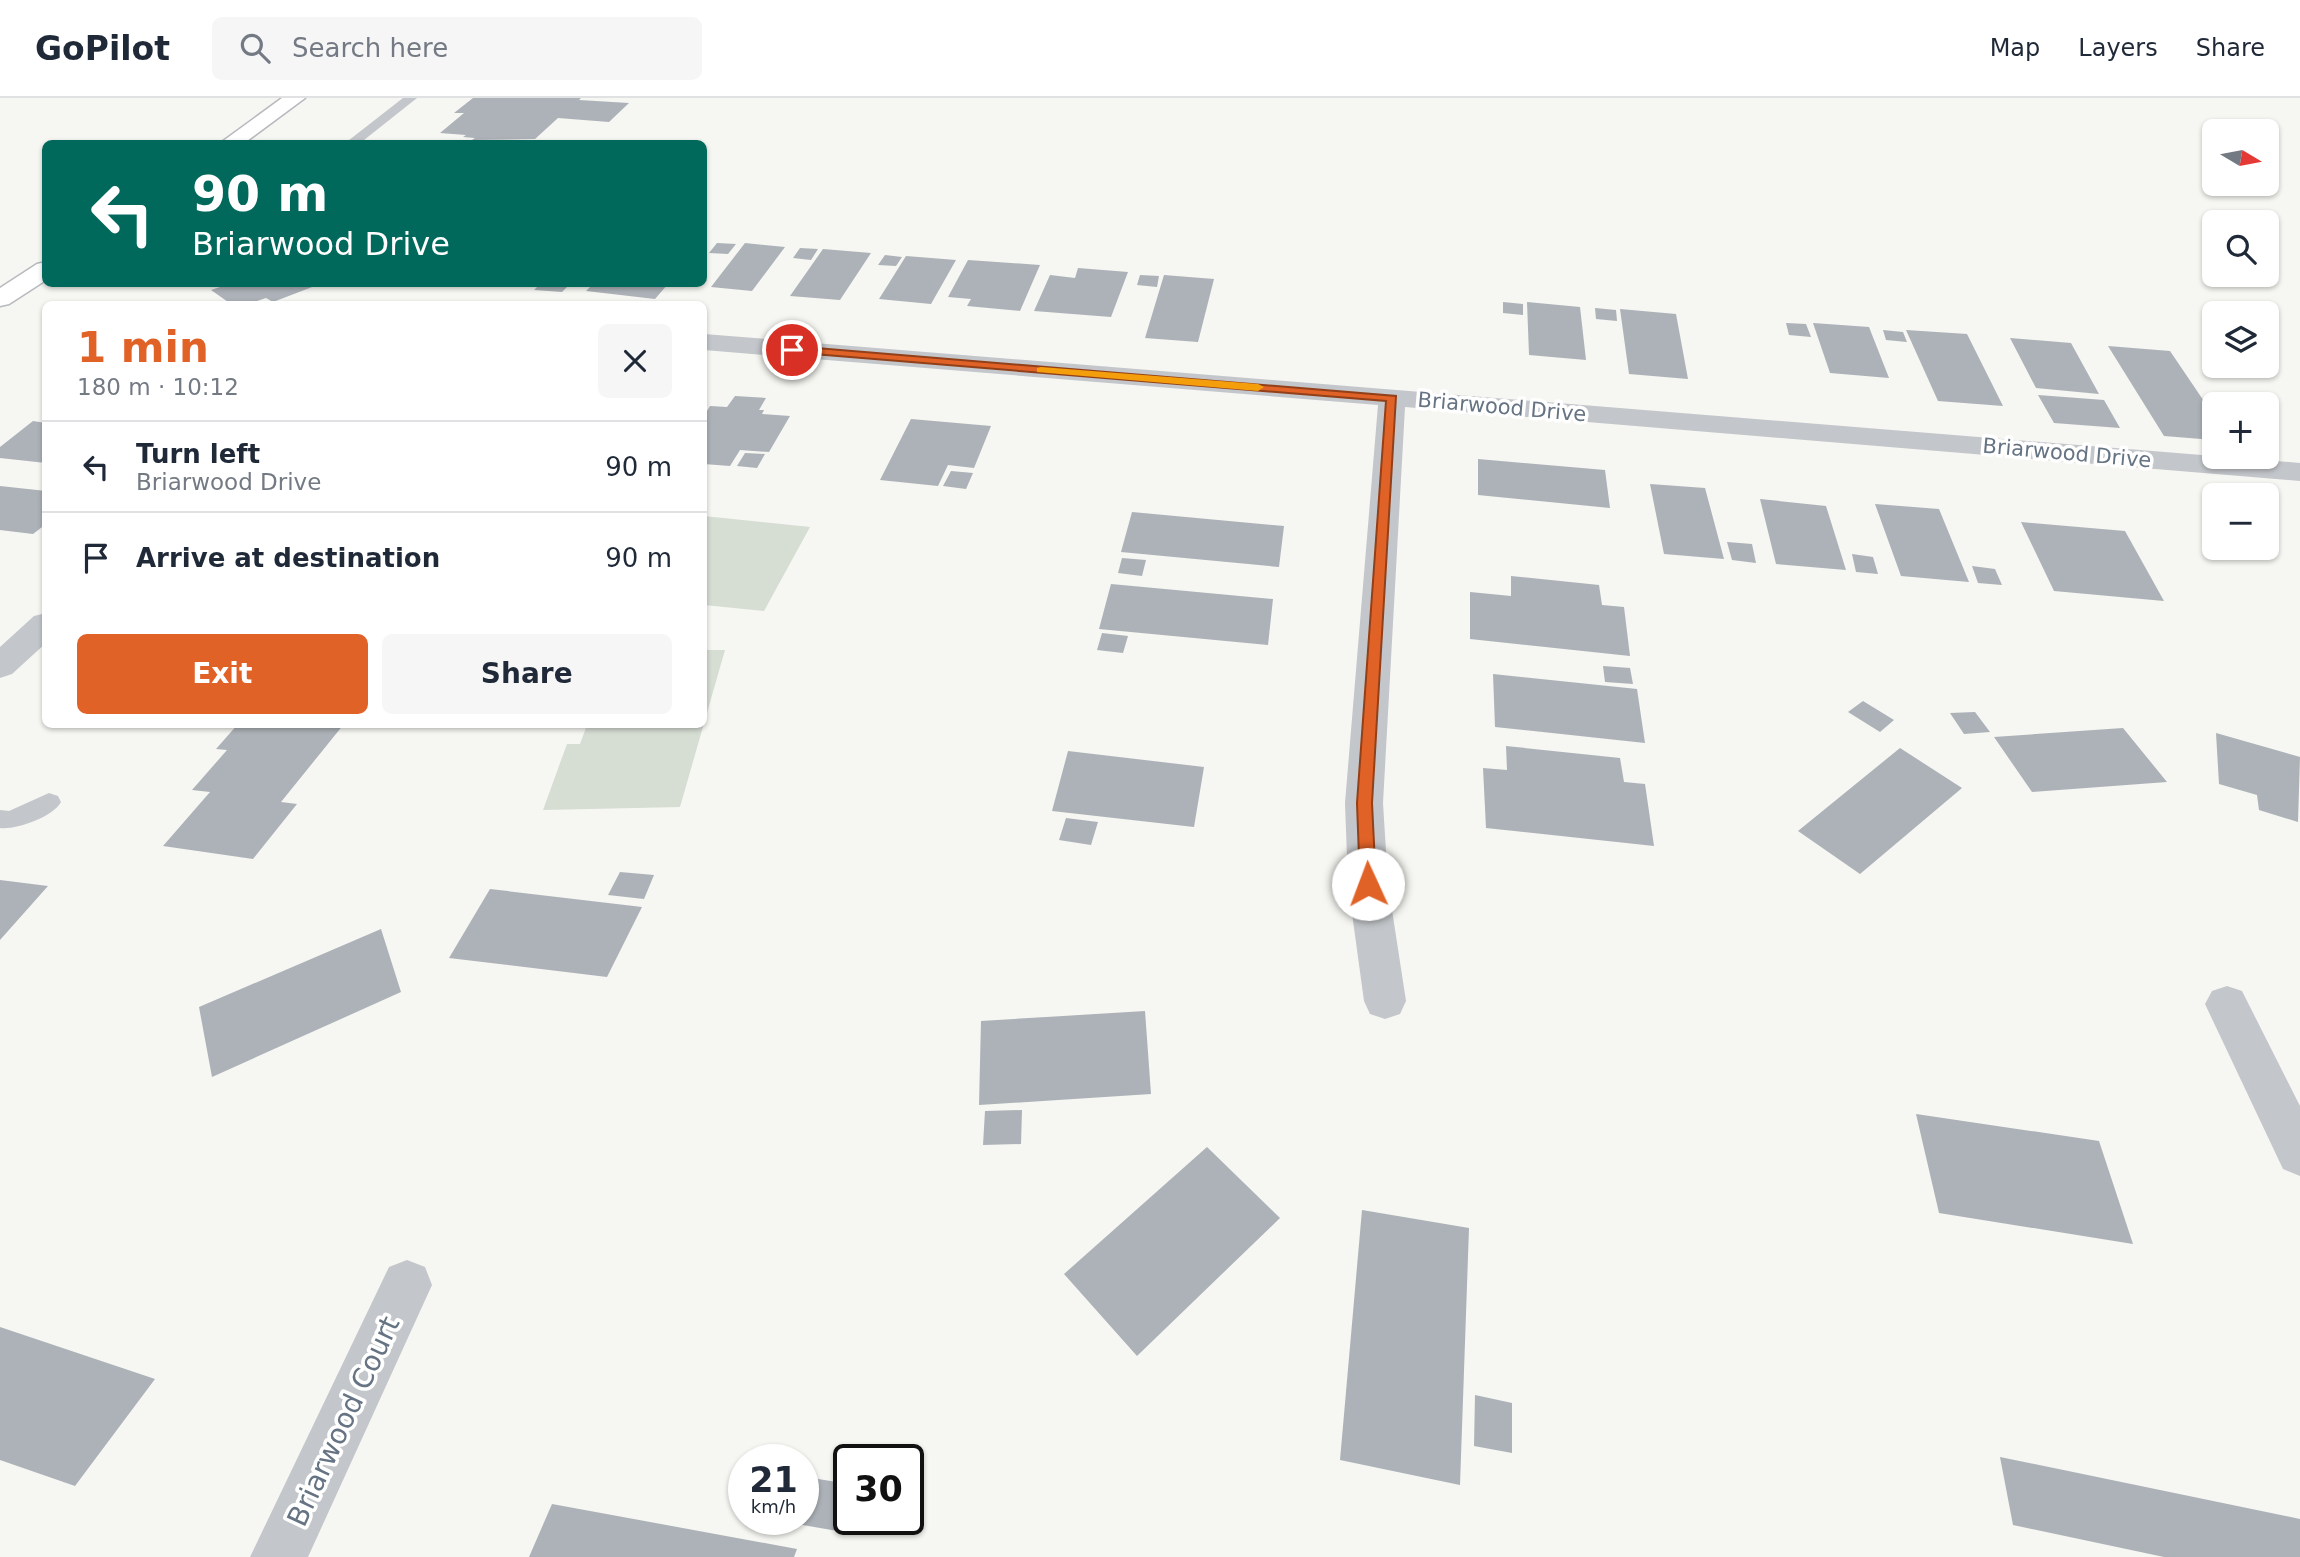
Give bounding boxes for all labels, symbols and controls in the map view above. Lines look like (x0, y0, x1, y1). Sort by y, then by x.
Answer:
search box (212, 17, 702, 80)
text: GoPilot (35, 29, 170, 68)
icon: search (236, 29, 274, 67)
text: Search here (292, 33, 448, 63)
text: Map (1990, 34, 2040, 62)
text: Layers (2078, 34, 2158, 62)
text: Share (2196, 34, 2265, 62)
north arrow (2202, 119, 2278, 196)
map controls (2202, 119, 2279, 560)
text: 90 m (192, 166, 328, 223)
icon: left (77, 168, 168, 259)
button: search (2202, 210, 2279, 287)
text: Briarwood Drive (192, 225, 450, 263)
button: layers (2202, 301, 2279, 378)
pin (762, 320, 822, 380)
text: 1 min (77, 323, 209, 372)
button: close (598, 324, 672, 398)
icon: arrive (773, 331, 811, 369)
text: 180 m · 10:12 (77, 374, 239, 400)
street label: Briarwood Drive (1417, 388, 1587, 426)
button: + (2202, 392, 2279, 469)
street label: Briarwood Drive (1982, 434, 2152, 472)
text: Turn left (136, 439, 260, 469)
icon: left (77, 448, 115, 486)
text: 90 m (605, 452, 672, 482)
text: Briarwood Drive (136, 469, 321, 495)
button: − (2202, 483, 2279, 560)
icon: arrive (77, 539, 115, 577)
text: Arrive at destination (136, 543, 440, 573)
text: 90 m (605, 543, 672, 573)
button: Exit (77, 634, 368, 714)
button: Share (382, 634, 672, 714)
position arrow (1331, 847, 1405, 921)
street label: Briarwood Court (280, 1311, 407, 1531)
speed limit sign: 30 (833, 1444, 924, 1535)
text: 21 (749, 1460, 798, 1500)
text: km/h (751, 1496, 796, 1517)

